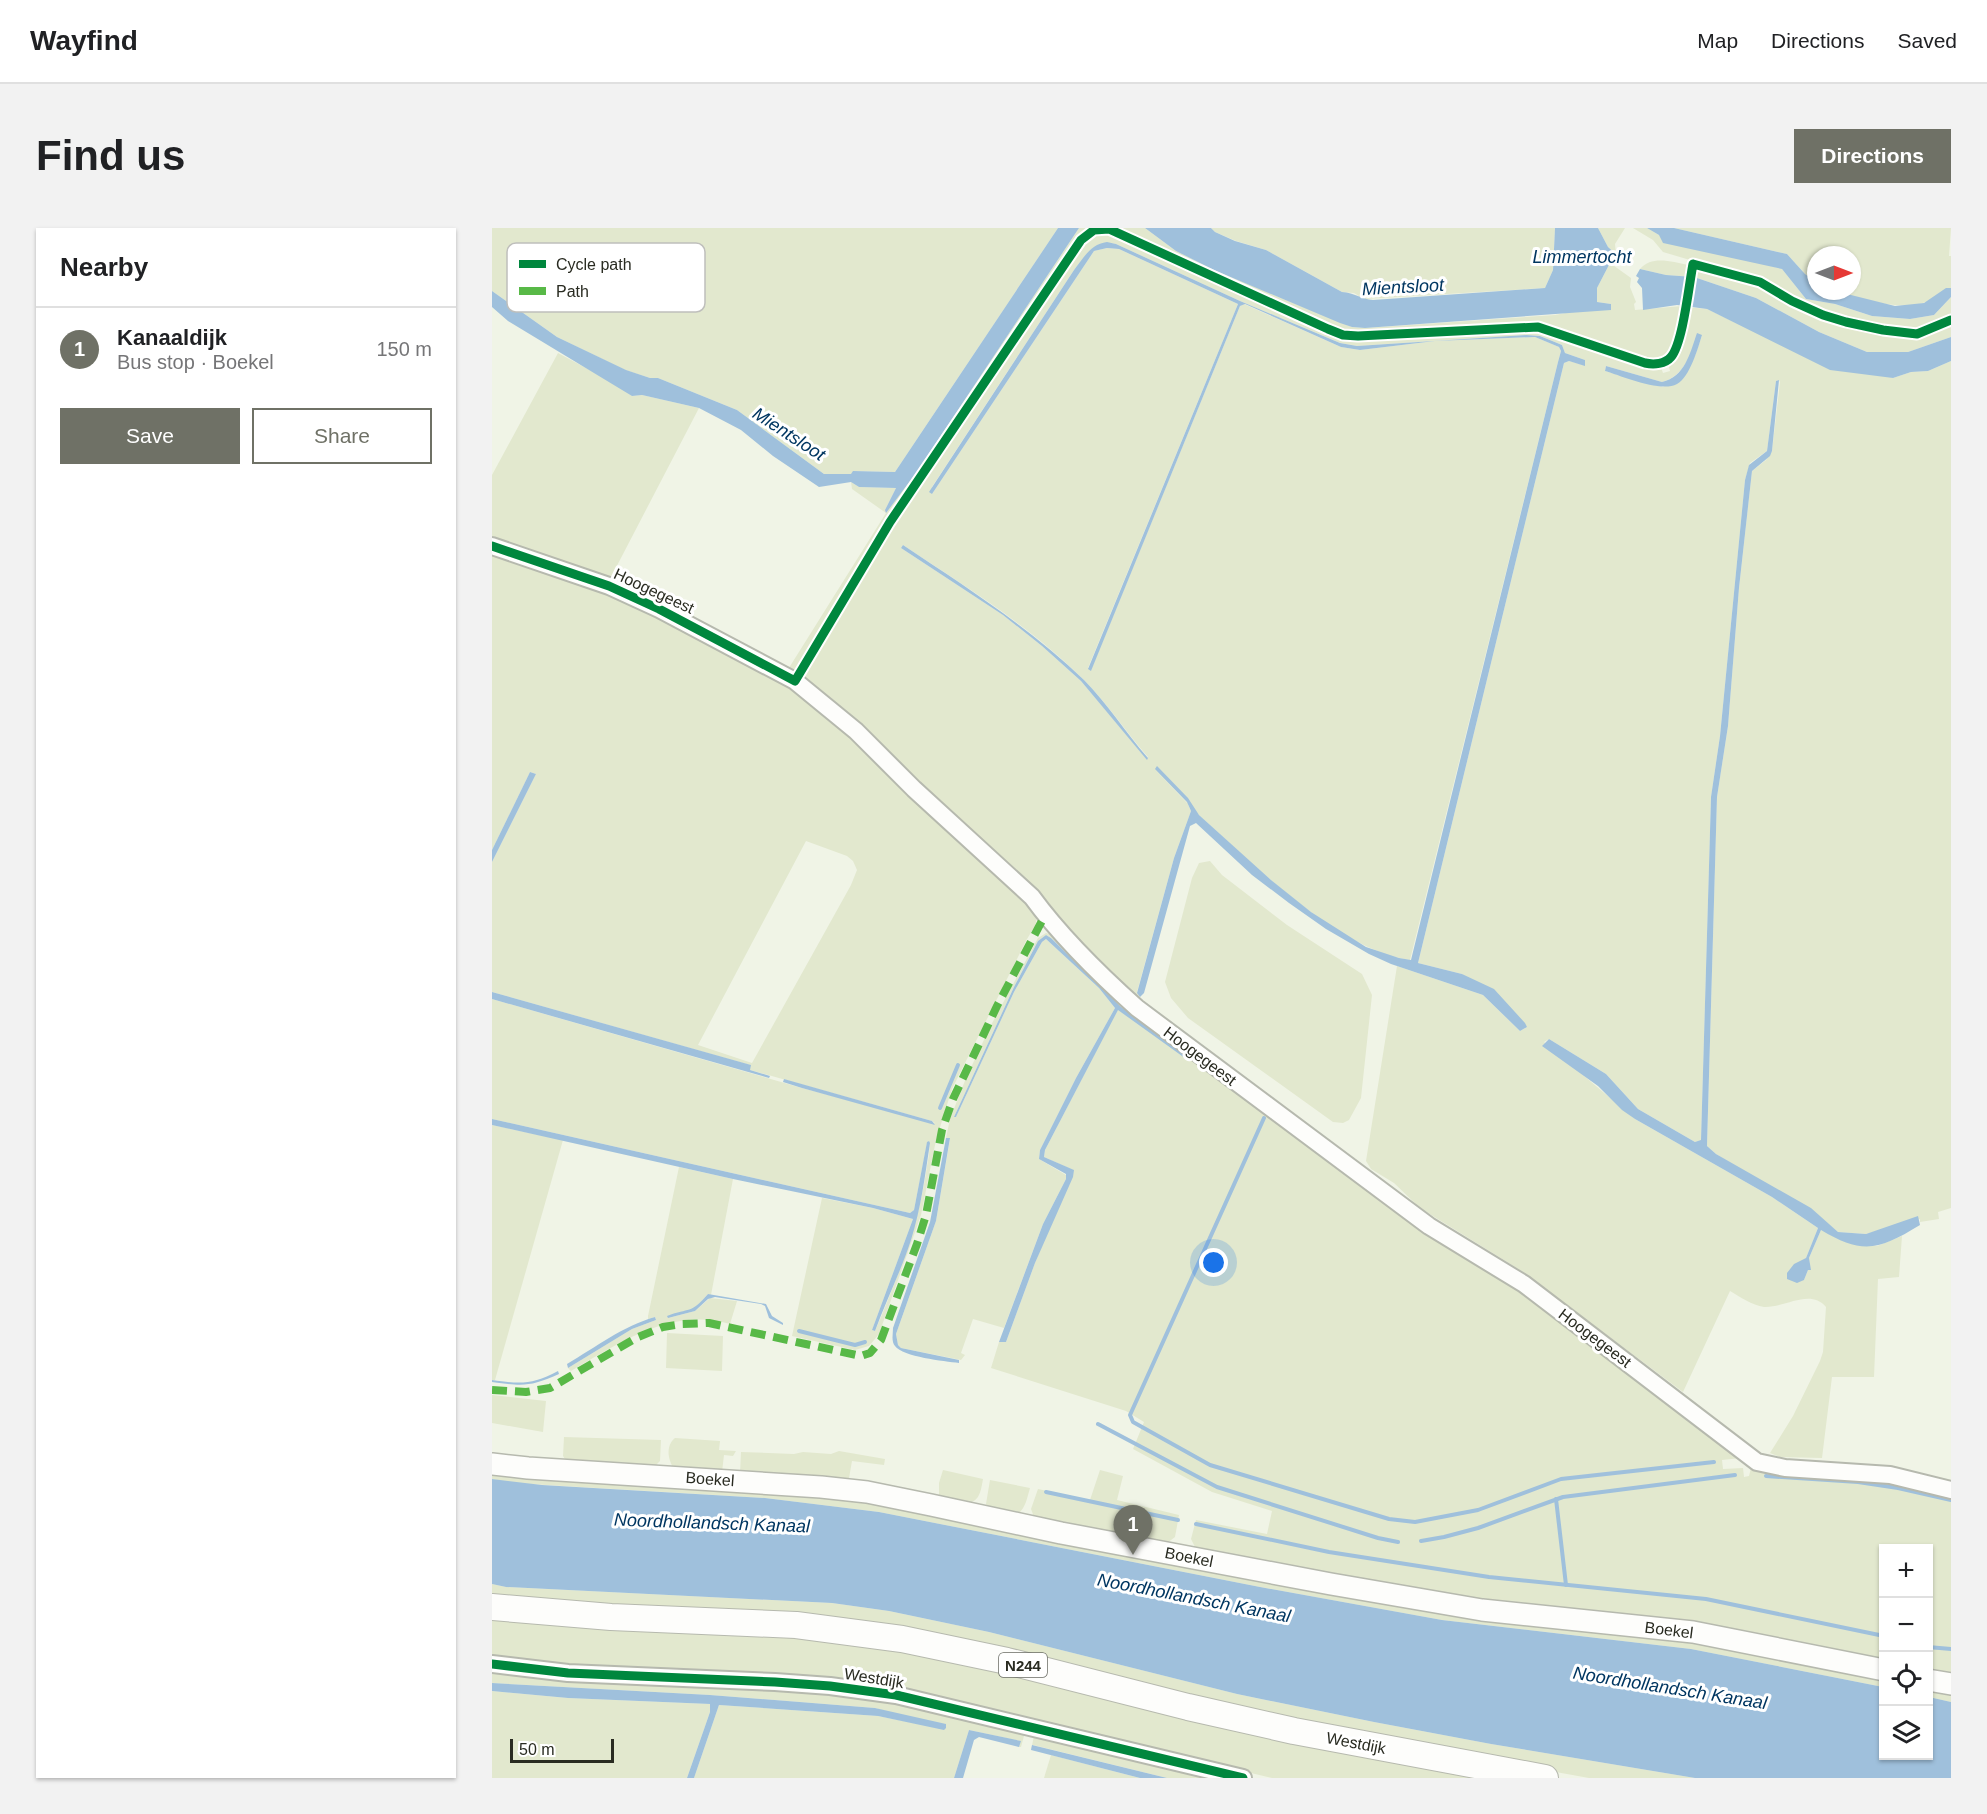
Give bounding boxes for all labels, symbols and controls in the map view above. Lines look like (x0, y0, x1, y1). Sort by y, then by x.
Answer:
text: Wayfind (30, 25, 138, 56)
text: Map (1697, 29, 1738, 52)
text: Directions (1771, 29, 1864, 52)
text: Saved (1897, 29, 1957, 52)
button: Directions (1794, 129, 1951, 183)
text: Find us (36, 132, 185, 179)
legend (507, 243, 705, 312)
north arrow (1807, 246, 1861, 300)
water label: Limmertocht (1532, 247, 1633, 267)
text: Nearby (60, 252, 148, 282)
text: Cycle path (556, 256, 632, 273)
water label: Mientsloot (1362, 275, 1445, 299)
text: Path (556, 283, 589, 300)
text: Kanaaldijk (117, 325, 227, 350)
text: 1 (74, 338, 85, 360)
text: 150 m (376, 338, 432, 360)
text: Bus stop · Boekel (117, 351, 274, 373)
water label: Mientsloot (749, 403, 830, 465)
button: Save (60, 408, 240, 464)
button: Share (252, 408, 432, 464)
street label: Hoogegeest (611, 565, 697, 617)
street label: Hoogegeest (1160, 1023, 1240, 1089)
your location (1199, 1248, 1228, 1277)
street label: Hoogegeest (1555, 1305, 1635, 1371)
street label: Boekel (685, 1469, 735, 1489)
pin: 1 (1114, 1506, 1152, 1555)
water label: Noordhollandsch Kanaal (614, 1510, 811, 1536)
street label: Boekel (1163, 1544, 1215, 1570)
map controls (1879, 1544, 1933, 1760)
button: + (1879, 1544, 1933, 1598)
water label: Noordhollandsch Kanaal (1096, 1569, 1293, 1627)
button: − (1879, 1598, 1933, 1652)
street label: Boekel (1644, 1619, 1694, 1641)
button: locate (1879, 1652, 1933, 1706)
road number: N244 (999, 1653, 1047, 1677)
water label: Noordhollandsch Kanaal (1572, 1663, 1769, 1713)
street label: Westdijk (843, 1665, 906, 1691)
button: layers (1879, 1706, 1933, 1760)
street label: Westdijk (1325, 1729, 1388, 1757)
scale bar (510, 1736, 614, 1764)
text: 50 m (519, 1741, 555, 1758)

